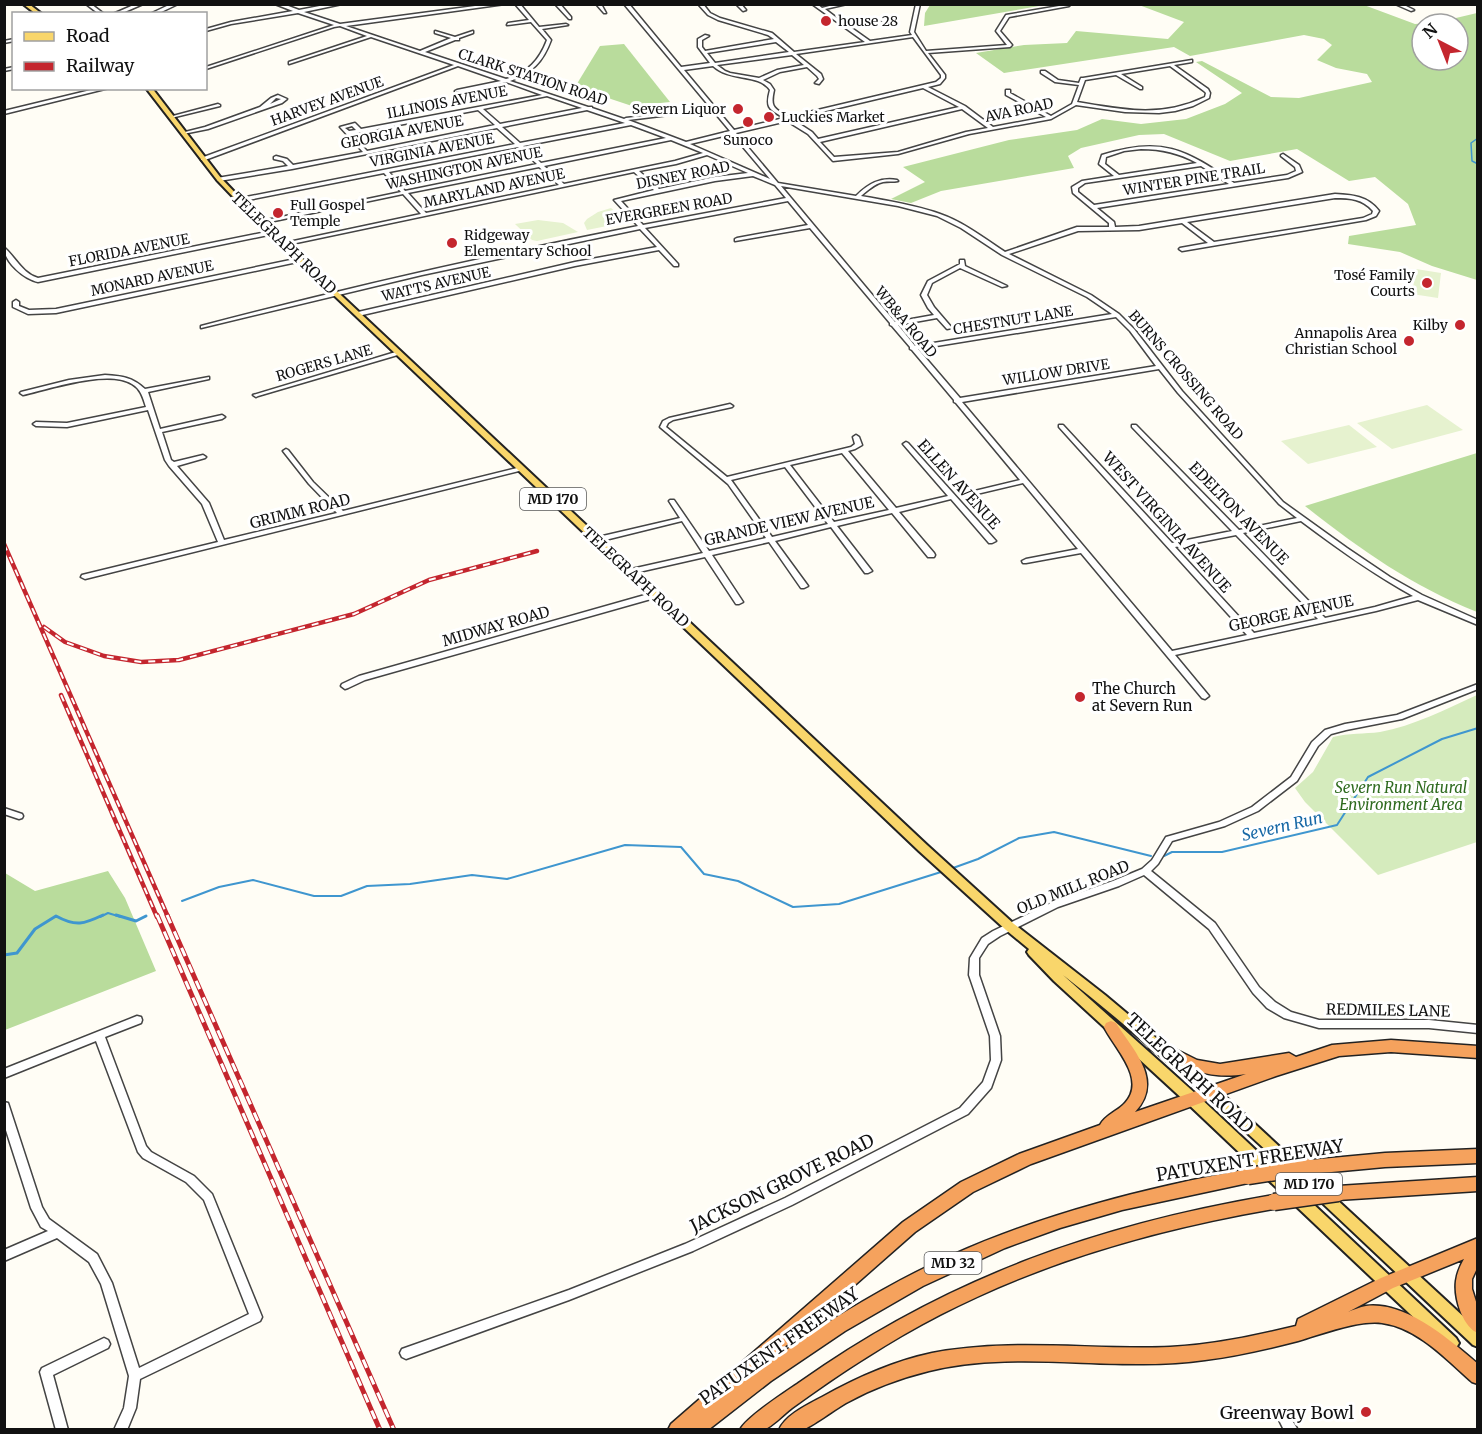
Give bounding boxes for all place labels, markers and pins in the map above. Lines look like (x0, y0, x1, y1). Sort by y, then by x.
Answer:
place label: house 28 (838, 12, 898, 30)
marker: house 28 (819, 14, 833, 28)
place label: Severn Liquor (632, 100, 726, 118)
marker: Severn Liquor (731, 102, 745, 116)
place label: Luckies Market (781, 108, 885, 126)
marker: Luckies Market (762, 110, 776, 124)
marker: Sunoco (741, 115, 755, 129)
place label: Sunoco (723, 131, 773, 149)
place label: Full Gospel Temple (290, 196, 366, 230)
marker: Full Gospel Temple (271, 206, 285, 220)
place label: Ridgeway Elementary School (464, 226, 592, 260)
marker: Ridgeway Elementary School (445, 236, 459, 250)
place label: Tosé Family Courts (1334, 266, 1416, 300)
marker: Tosé Family Courts (1420, 276, 1434, 290)
place label: Kilby (1413, 316, 1449, 334)
marker: Kilby (1453, 318, 1467, 332)
place label: Annapolis Area Christian School (1285, 324, 1398, 358)
marker: Annapolis Area Christian School (1402, 334, 1416, 348)
place label: The Church at Severn Run (1092, 679, 1192, 715)
marker: The Church at Severn Run (1073, 690, 1087, 704)
place label: Greenway Bowl (1220, 1401, 1354, 1424)
marker: Greenway Bowl (1359, 1405, 1373, 1419)

